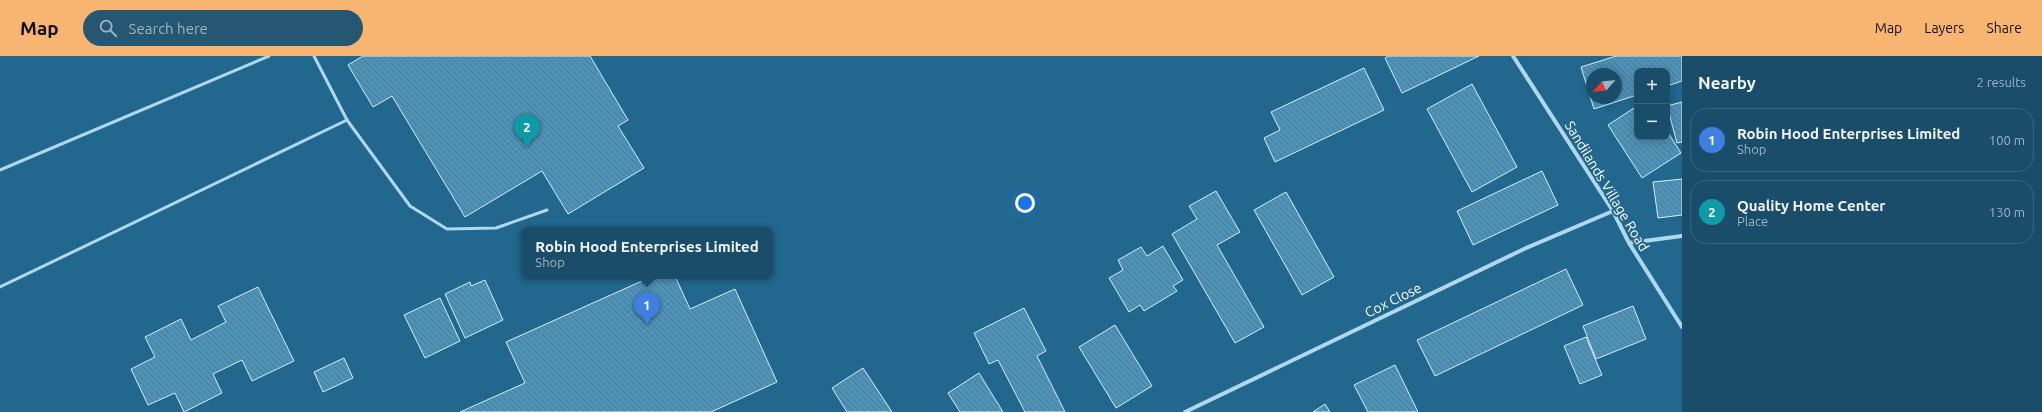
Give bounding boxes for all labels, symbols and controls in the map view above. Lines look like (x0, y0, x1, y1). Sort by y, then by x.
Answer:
search box (83, 10, 363, 46)
text: Map (20, 17, 59, 39)
icon: search (97, 17, 119, 39)
text: Search here (129, 20, 208, 37)
text: Map (1875, 20, 1902, 36)
text: Layers (1924, 20, 1964, 36)
text: Share (1986, 20, 2022, 36)
north arrow (1586, 68, 1622, 104)
map controls (1634, 68, 1670, 140)
button: + (1634, 68, 1670, 104)
text: Nearby (1698, 73, 1756, 92)
text: 2 results (1976, 75, 2026, 89)
button: − (1634, 104, 1670, 140)
pin: 2 (514, 114, 540, 147)
street label: Sandilands Village Road (1562, 118, 1652, 254)
text: Robin Hood Enterprises Limited (1737, 125, 1960, 142)
text: 1 (1708, 133, 1716, 147)
text: 100 m (1989, 133, 2025, 147)
text: Shop (1737, 142, 1766, 156)
your location (1015, 193, 1035, 213)
text: Quality Home Center (1737, 197, 1885, 214)
text: 2 (1708, 205, 1716, 219)
text: 130 m (1989, 205, 2025, 219)
text: Place (1737, 214, 1768, 228)
popup (521, 227, 773, 279)
text: Robin Hood Enterprises Limited (535, 238, 759, 255)
text: Shop (535, 255, 565, 269)
street label: Cox Close (1362, 279, 1424, 321)
pin: 1 (634, 292, 660, 325)

